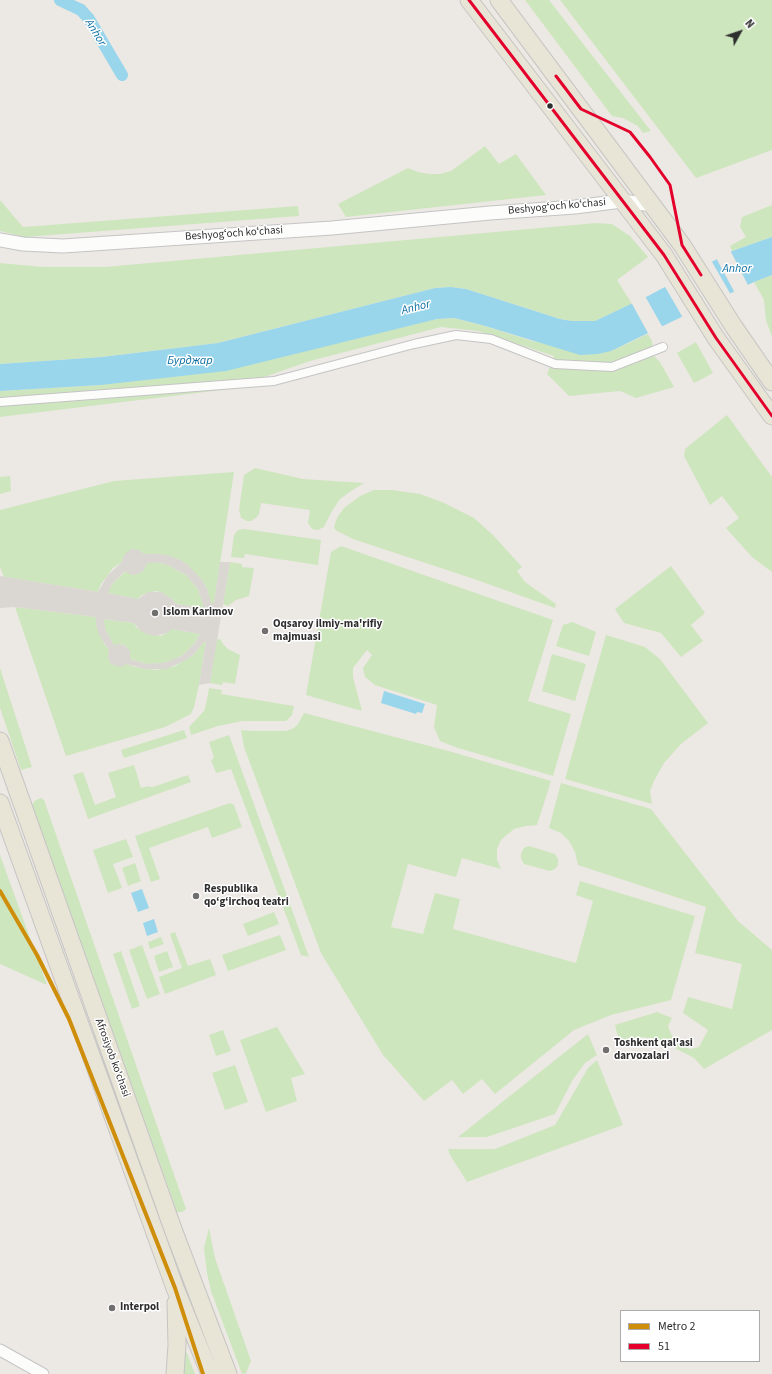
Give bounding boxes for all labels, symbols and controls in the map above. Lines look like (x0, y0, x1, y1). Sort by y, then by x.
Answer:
north arrow (720, 12, 760, 52)
text: N (741, 16, 758, 32)
water label: Anhor (81, 17, 109, 49)
unlabelled marker (545, 101, 555, 111)
street label: Beshyogʻoch koʻchasi (508, 196, 606, 218)
street label: Beshyogʻoch koʻchasi (185, 224, 283, 244)
water label: Anhor (723, 262, 751, 276)
water label: Anhor (400, 298, 432, 318)
water label: Бурджар (167, 354, 213, 368)
place label: Islom Karimov (163, 606, 233, 620)
marker: Islom Karimov (150, 608, 160, 618)
place label: Oqsaroy ilmiy-ma'rifiy majmuasi (273, 618, 382, 644)
marker: Oqsaroy ilmiy-ma'rifiy majmuasi (260, 626, 270, 636)
place label: Respublika qo‘g‘irchoq teatri (204, 883, 289, 909)
marker: Respublika qo‘g‘irchoq teatri (191, 891, 201, 901)
street label: Afrosiyob ko'chasi (92, 1017, 132, 1099)
place label: Toshkent qal'asi darvozalari (614, 1037, 693, 1063)
marker: Toshkent qal'asi darvozalari (601, 1045, 611, 1055)
place label: Interpol (120, 1301, 159, 1315)
marker: Interpol (107, 1303, 117, 1313)
legend (620, 1310, 760, 1362)
text: Metro 2 (658, 1318, 696, 1335)
text: 51 (658, 1338, 670, 1355)

